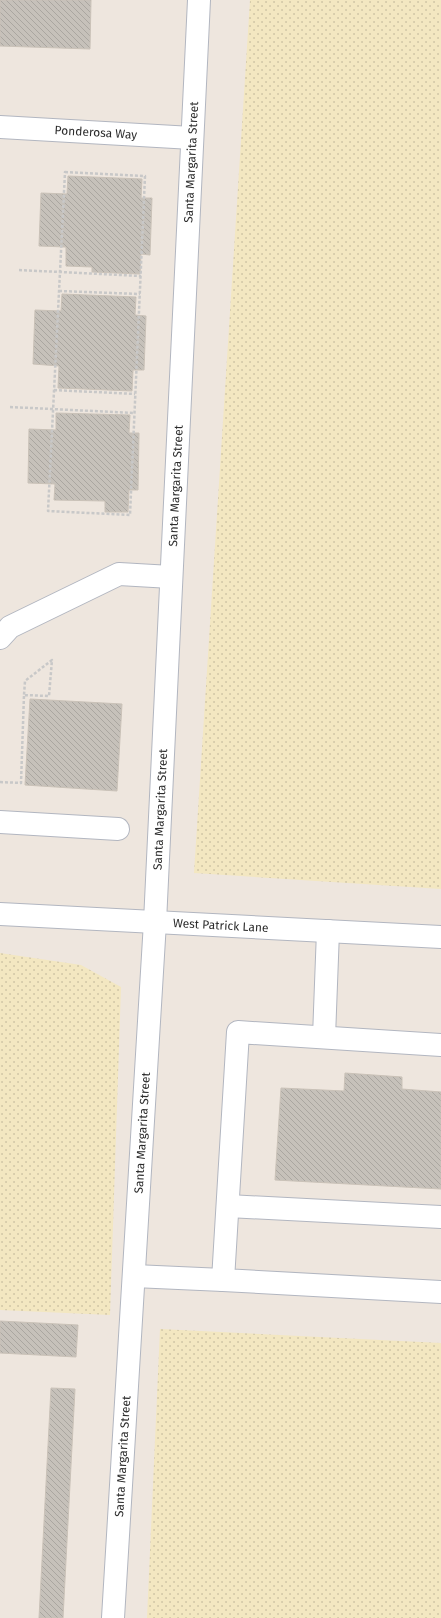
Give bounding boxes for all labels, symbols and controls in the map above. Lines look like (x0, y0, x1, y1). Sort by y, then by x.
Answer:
street label: Santa Margarita Street (181, 100, 201, 223)
street label: Ponderosa Way (54, 123, 138, 142)
street label: Santa Margarita Street (166, 424, 186, 547)
street label: Santa Margarita Street (150, 748, 170, 870)
street label: West Patrick Lane (173, 916, 269, 935)
street label: Santa Margarita Street (132, 1071, 153, 1194)
street label: Santa Margarita Street (112, 1395, 133, 1517)

